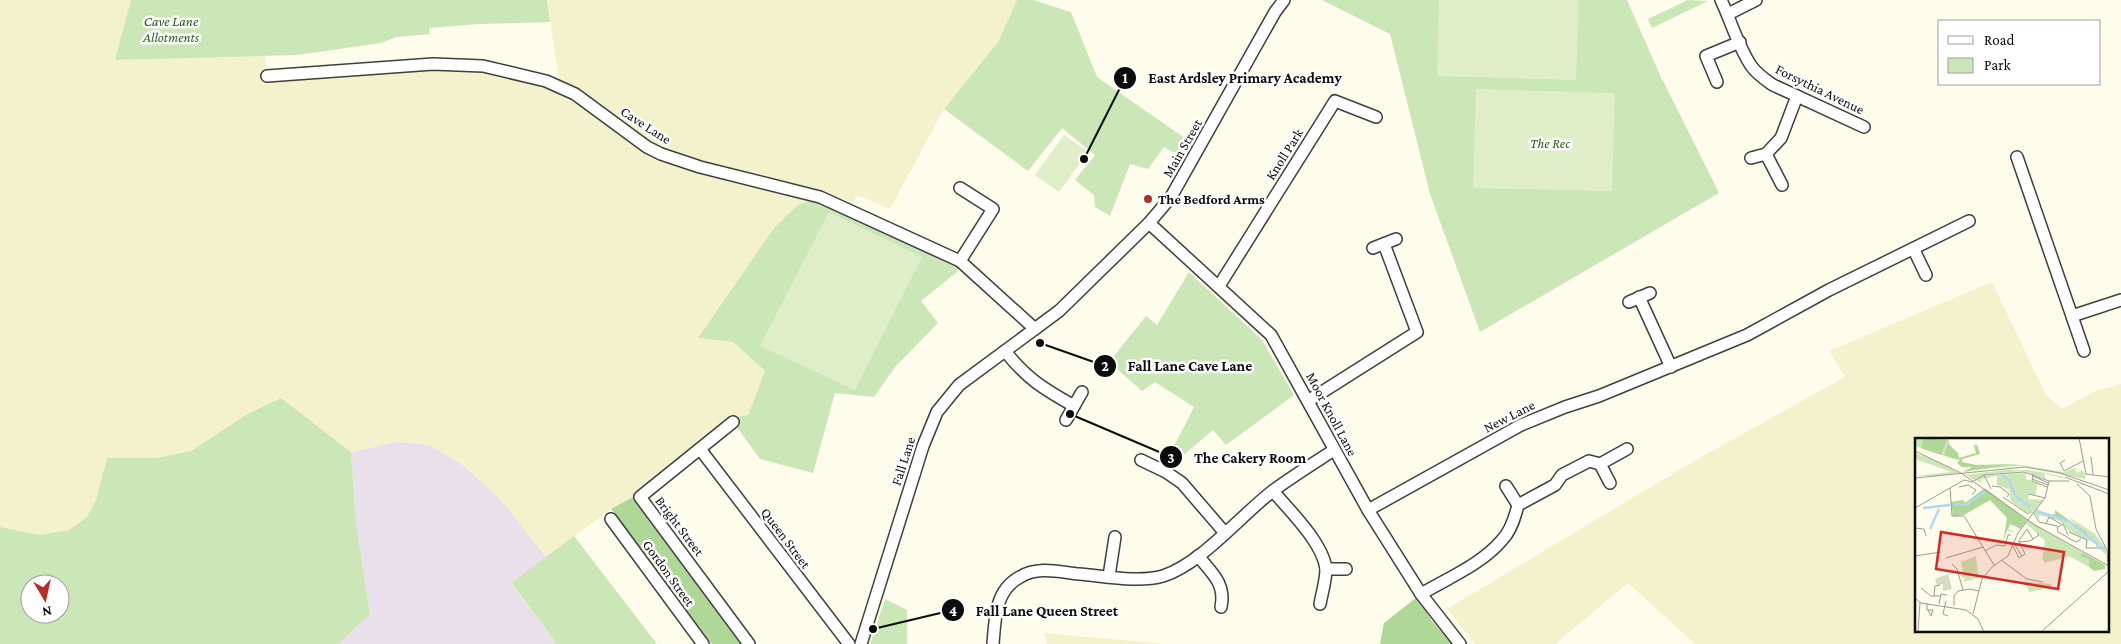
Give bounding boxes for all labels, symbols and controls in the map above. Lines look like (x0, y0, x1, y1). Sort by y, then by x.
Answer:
park label: Cave Lane Allotments (142, 13, 200, 45)
legend (1938, 20, 2101, 85)
text: Road (1984, 32, 2015, 48)
text: Park (1984, 57, 2011, 73)
street label: Forsythia Avenue (1773, 61, 1867, 117)
callout: East Ardsley Primary Academy (1113, 63, 1351, 93)
text: 1 (1122, 70, 1128, 86)
text: East Ardsley Primary Academy (1148, 70, 1342, 86)
street label: Cave Lane (618, 103, 674, 147)
street label: Main Street (1159, 116, 1205, 180)
street label: Knoll Park (1262, 125, 1306, 183)
park label: The Rec (1530, 135, 1571, 151)
place label: The Bedford Arms (1158, 191, 1265, 207)
marker: The Bedford Arms (1142, 193, 1154, 205)
callout: Fall Lane Cave Lane (1093, 351, 1262, 381)
text: 2 (1101, 358, 1109, 374)
text: Fall Lane Cave Lane (1128, 358, 1252, 374)
street label: Moor Knoll Lane (1303, 369, 1361, 459)
street label: New Lane (1481, 396, 1537, 436)
street label: Fall Lane (888, 435, 918, 487)
inset map (1915, 438, 2108, 632)
callout: The Cakery Room (1159, 442, 1316, 472)
text: 3 (1167, 450, 1175, 466)
text: The Cakery Room (1194, 450, 1306, 466)
street label: Bright Street (652, 493, 708, 559)
street label: Queen Street (758, 504, 814, 572)
street label: Gordon Street (640, 537, 699, 609)
north arrow (20, 574, 70, 624)
callout: Fall Lane Queen Street (941, 595, 1128, 625)
text: N (41, 603, 53, 621)
text: 4 (949, 603, 957, 619)
text: Fall Lane Queen Street (976, 603, 1119, 619)

